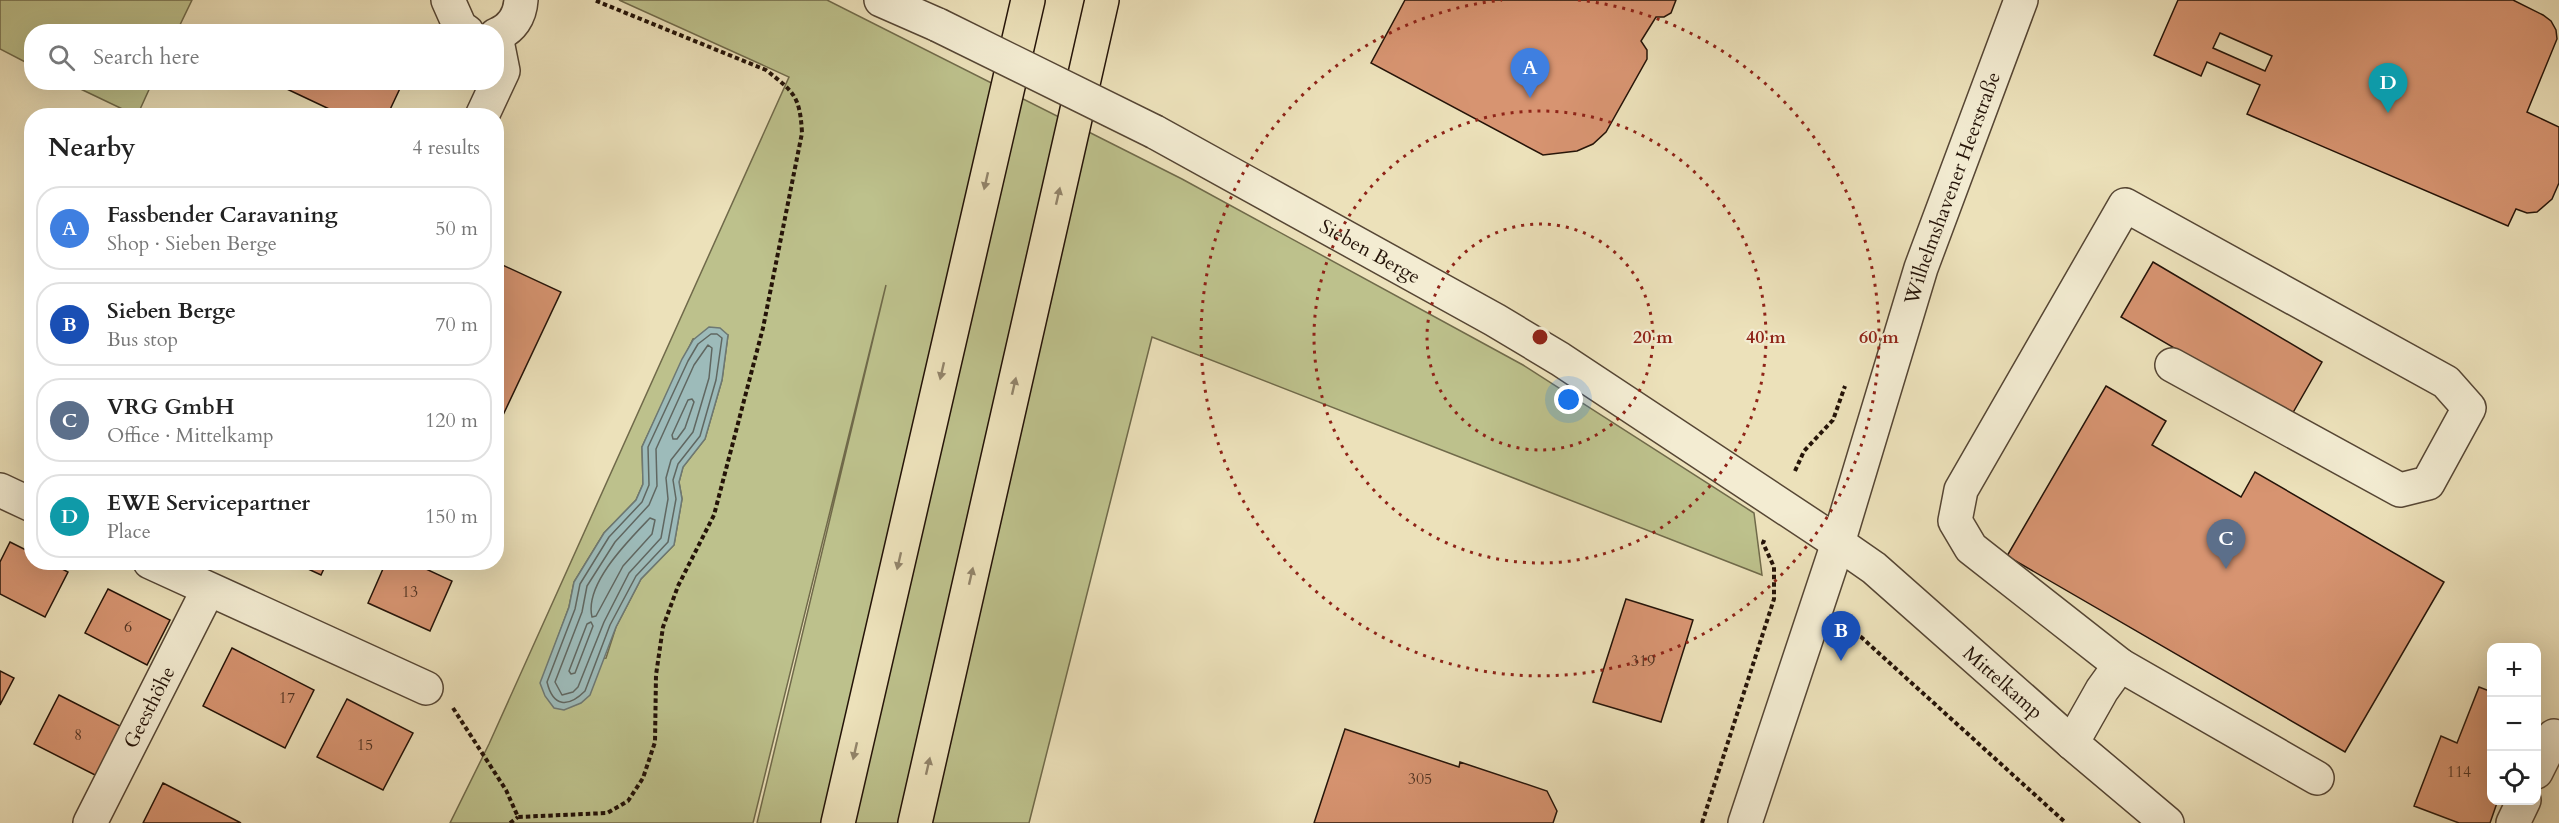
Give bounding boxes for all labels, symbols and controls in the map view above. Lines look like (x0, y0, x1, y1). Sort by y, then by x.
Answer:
search box (24, 24, 504, 90)
icon: search (45, 41, 78, 74)
text: Search here (93, 42, 200, 72)
pin: A (1510, 48, 1550, 98)
pin: D (2368, 63, 2408, 113)
street label: Wilhelmshavener Heerstraße (1897, 68, 2007, 308)
text: Nearby (48, 130, 136, 165)
text: 4 results (412, 134, 480, 161)
one-way arrow (980, 172, 990, 191)
one-way arrow (1053, 186, 1063, 205)
text: Fassbender Caravaning (107, 200, 338, 230)
street label: Sieben Berge (1315, 212, 1426, 290)
text: A (62, 215, 77, 242)
text: 50 m (435, 215, 478, 242)
text: Shop · Sieben Berge (107, 230, 277, 257)
text: Sieben Berge (107, 296, 236, 326)
text: B (62, 311, 77, 338)
text: 70 m (435, 311, 478, 338)
text: 20 m (1633, 325, 1673, 350)
text: 40 m (1746, 325, 1786, 350)
text: 60 m (1859, 325, 1899, 350)
text: Bus stop (107, 326, 178, 353)
centre of rings (1530, 327, 1550, 347)
one-way arrow (937, 362, 947, 381)
one-way arrow (1010, 376, 1020, 395)
your location (1554, 385, 1583, 414)
text: VRG GmbH (107, 392, 234, 422)
text: C (62, 407, 77, 434)
text: 120 m (425, 407, 478, 434)
text: Office · Mittelkamp (107, 422, 274, 449)
text: EWE Servicepartner (107, 488, 310, 518)
text: D (61, 503, 78, 530)
text: 150 m (425, 503, 478, 530)
text: Place (107, 518, 151, 545)
pin: C (2206, 520, 2246, 569)
one-way arrow (893, 552, 903, 571)
one-way arrow (967, 567, 977, 585)
house number: 13 (402, 581, 418, 603)
pin: B (1822, 612, 1860, 661)
house number: 6 (124, 616, 132, 638)
street label: Mittelkamp (1957, 640, 2049, 725)
map controls (2487, 643, 2541, 805)
button: + (2487, 643, 2541, 697)
house number: 319 (1631, 650, 1655, 672)
street label: Geesthöhe (117, 661, 181, 753)
house number: 17 (279, 687, 295, 709)
button: − (2487, 697, 2541, 751)
house number: 8 (74, 724, 82, 746)
house number: 15 (357, 734, 373, 756)
one-way arrow (850, 742, 859, 761)
button: locate (2487, 751, 2541, 805)
one-way arrow (924, 756, 933, 775)
house number: 114 (2447, 761, 2471, 783)
house number: 305 (1408, 768, 1432, 790)

